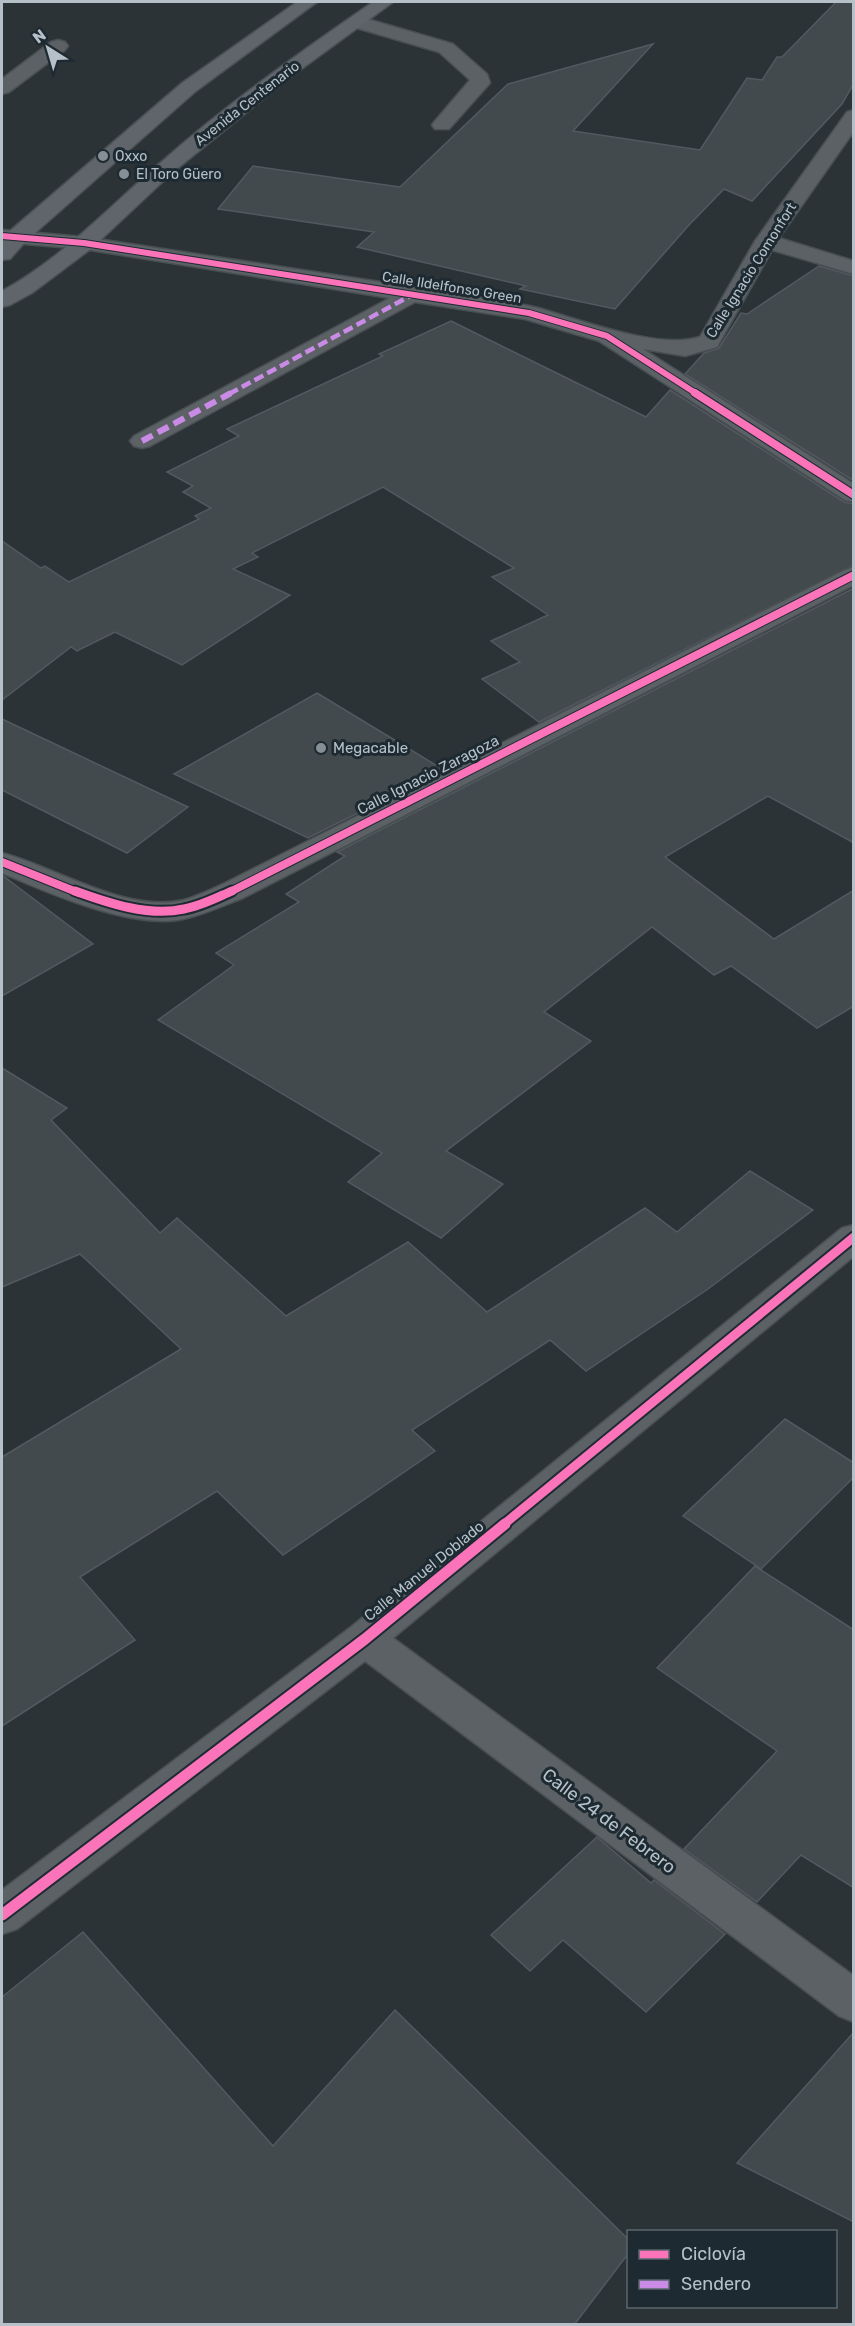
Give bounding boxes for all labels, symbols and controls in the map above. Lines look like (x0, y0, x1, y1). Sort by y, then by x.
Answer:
north arrow (18, 18, 78, 78)
text: N (29, 25, 50, 47)
street label: Avenida Centenario (192, 57, 303, 149)
place label: Oxxo (115, 148, 147, 165)
marker: Oxxo (96, 149, 110, 163)
place label: El Toro Güero (136, 166, 221, 183)
marker: El Toro Güero (117, 167, 131, 181)
street label: Calle Ignacio Comonfort (703, 199, 800, 341)
street label: Calle Ildelfonso Green (381, 268, 523, 307)
street label: Calle Ignacio Zaragoza (354, 731, 502, 819)
place label: Megacable (333, 739, 408, 757)
marker: Megacable (314, 741, 328, 755)
street label: Calle Manuel Doblado (360, 1517, 488, 1625)
street label: Calle 24 de Febrero (538, 1764, 680, 1878)
legend (627, 2230, 837, 2308)
text: Ciclovía (681, 2243, 746, 2265)
text: Sendero (681, 2273, 751, 2295)

